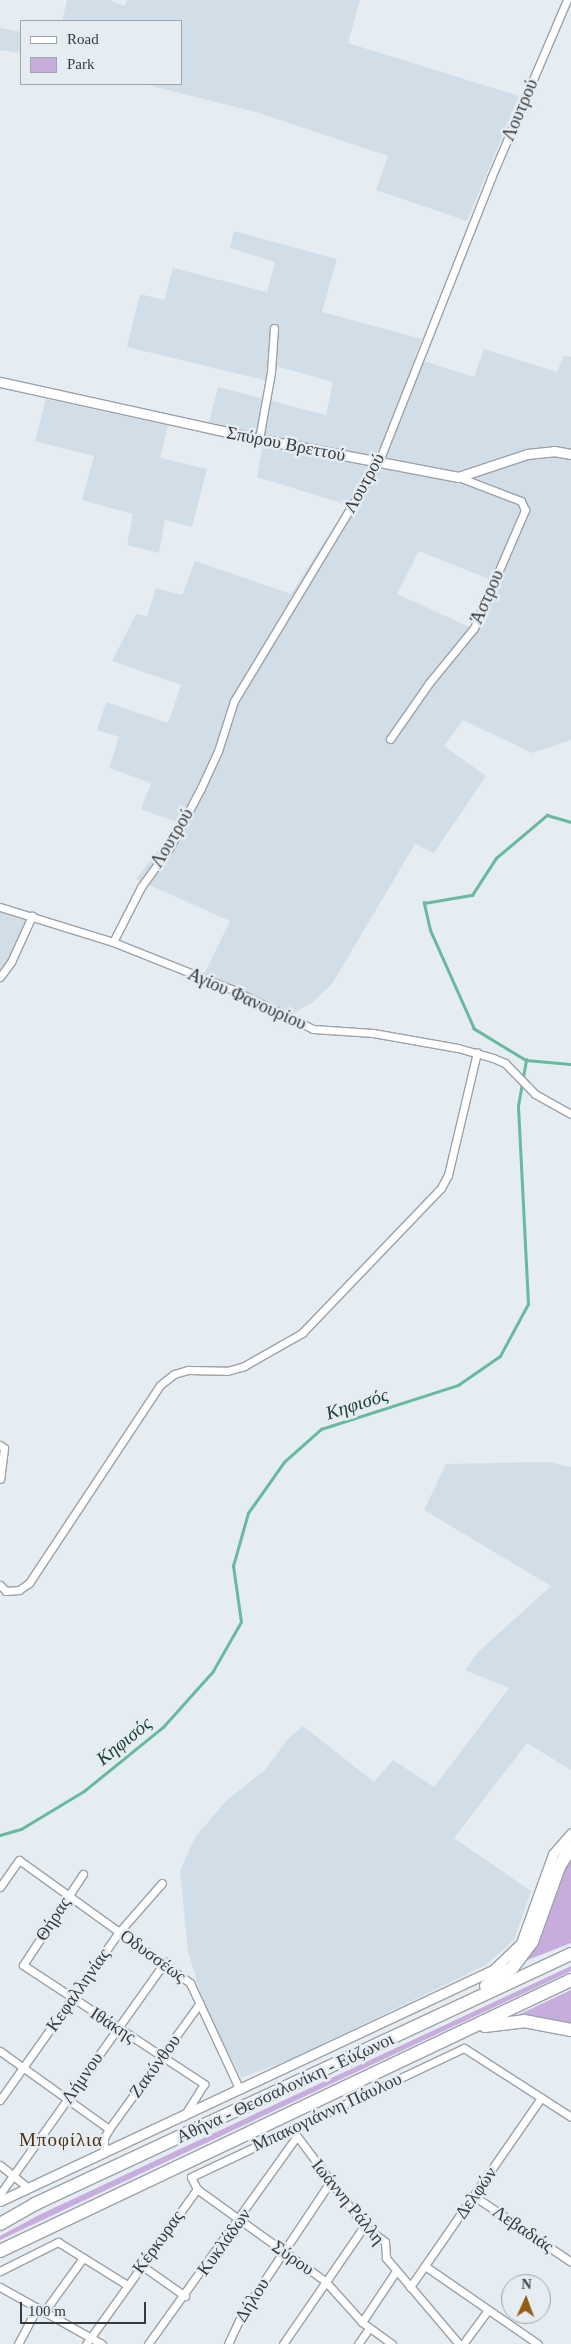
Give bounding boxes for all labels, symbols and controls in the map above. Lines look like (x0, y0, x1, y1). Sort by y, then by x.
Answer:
legend (20, 20, 182, 85)
text: Road (67, 31, 99, 47)
text: Park (67, 56, 95, 72)
street label: Λουτρού (497, 76, 543, 144)
street label: Σπύρου Βρεττού (225, 422, 347, 466)
street label: Λουτρού (339, 449, 389, 517)
street label: Άστρου (466, 567, 508, 627)
street label: Λουτρού (146, 805, 198, 871)
street label: Αγίου Φανουρίου (184, 963, 310, 1035)
water label: Κηφισός (323, 1383, 391, 1425)
water label: Κηφισός (92, 1712, 156, 1770)
street label: Θήρας (31, 1893, 75, 1945)
street label: Οδυσσέως (116, 1925, 190, 1987)
street label: Κεφαλληνίας (41, 1944, 115, 2036)
street label: Ιθάκης (86, 2002, 140, 2048)
street label: Αθήνα - Θεσσαλονίκη - Εύζωνοι (173, 2028, 397, 2148)
street label: Ζακύνθου (125, 2030, 185, 2102)
street label: Λήμνου (56, 2048, 108, 2108)
street label: Μπακογιάννη Πάυλου (249, 2068, 405, 2156)
district label: Μποφίλια (18, 2129, 104, 2151)
street label: Ιωάννη Ράλλη (307, 2155, 389, 2249)
street label: Δελφών (450, 2163, 502, 2223)
street label: Λεβαδιάς (488, 2201, 558, 2257)
street label: Κυκλάδων (192, 2204, 256, 2280)
street label: Κέρκυρας (128, 2206, 188, 2278)
street label: Σύρου (268, 2236, 318, 2280)
street label: Δήλου (230, 2274, 274, 2326)
north arrow (501, 2274, 551, 2324)
text: N (521, 2277, 532, 2292)
scale bar (22, 2292, 149, 2324)
text: 100 m (28, 2303, 66, 2319)

